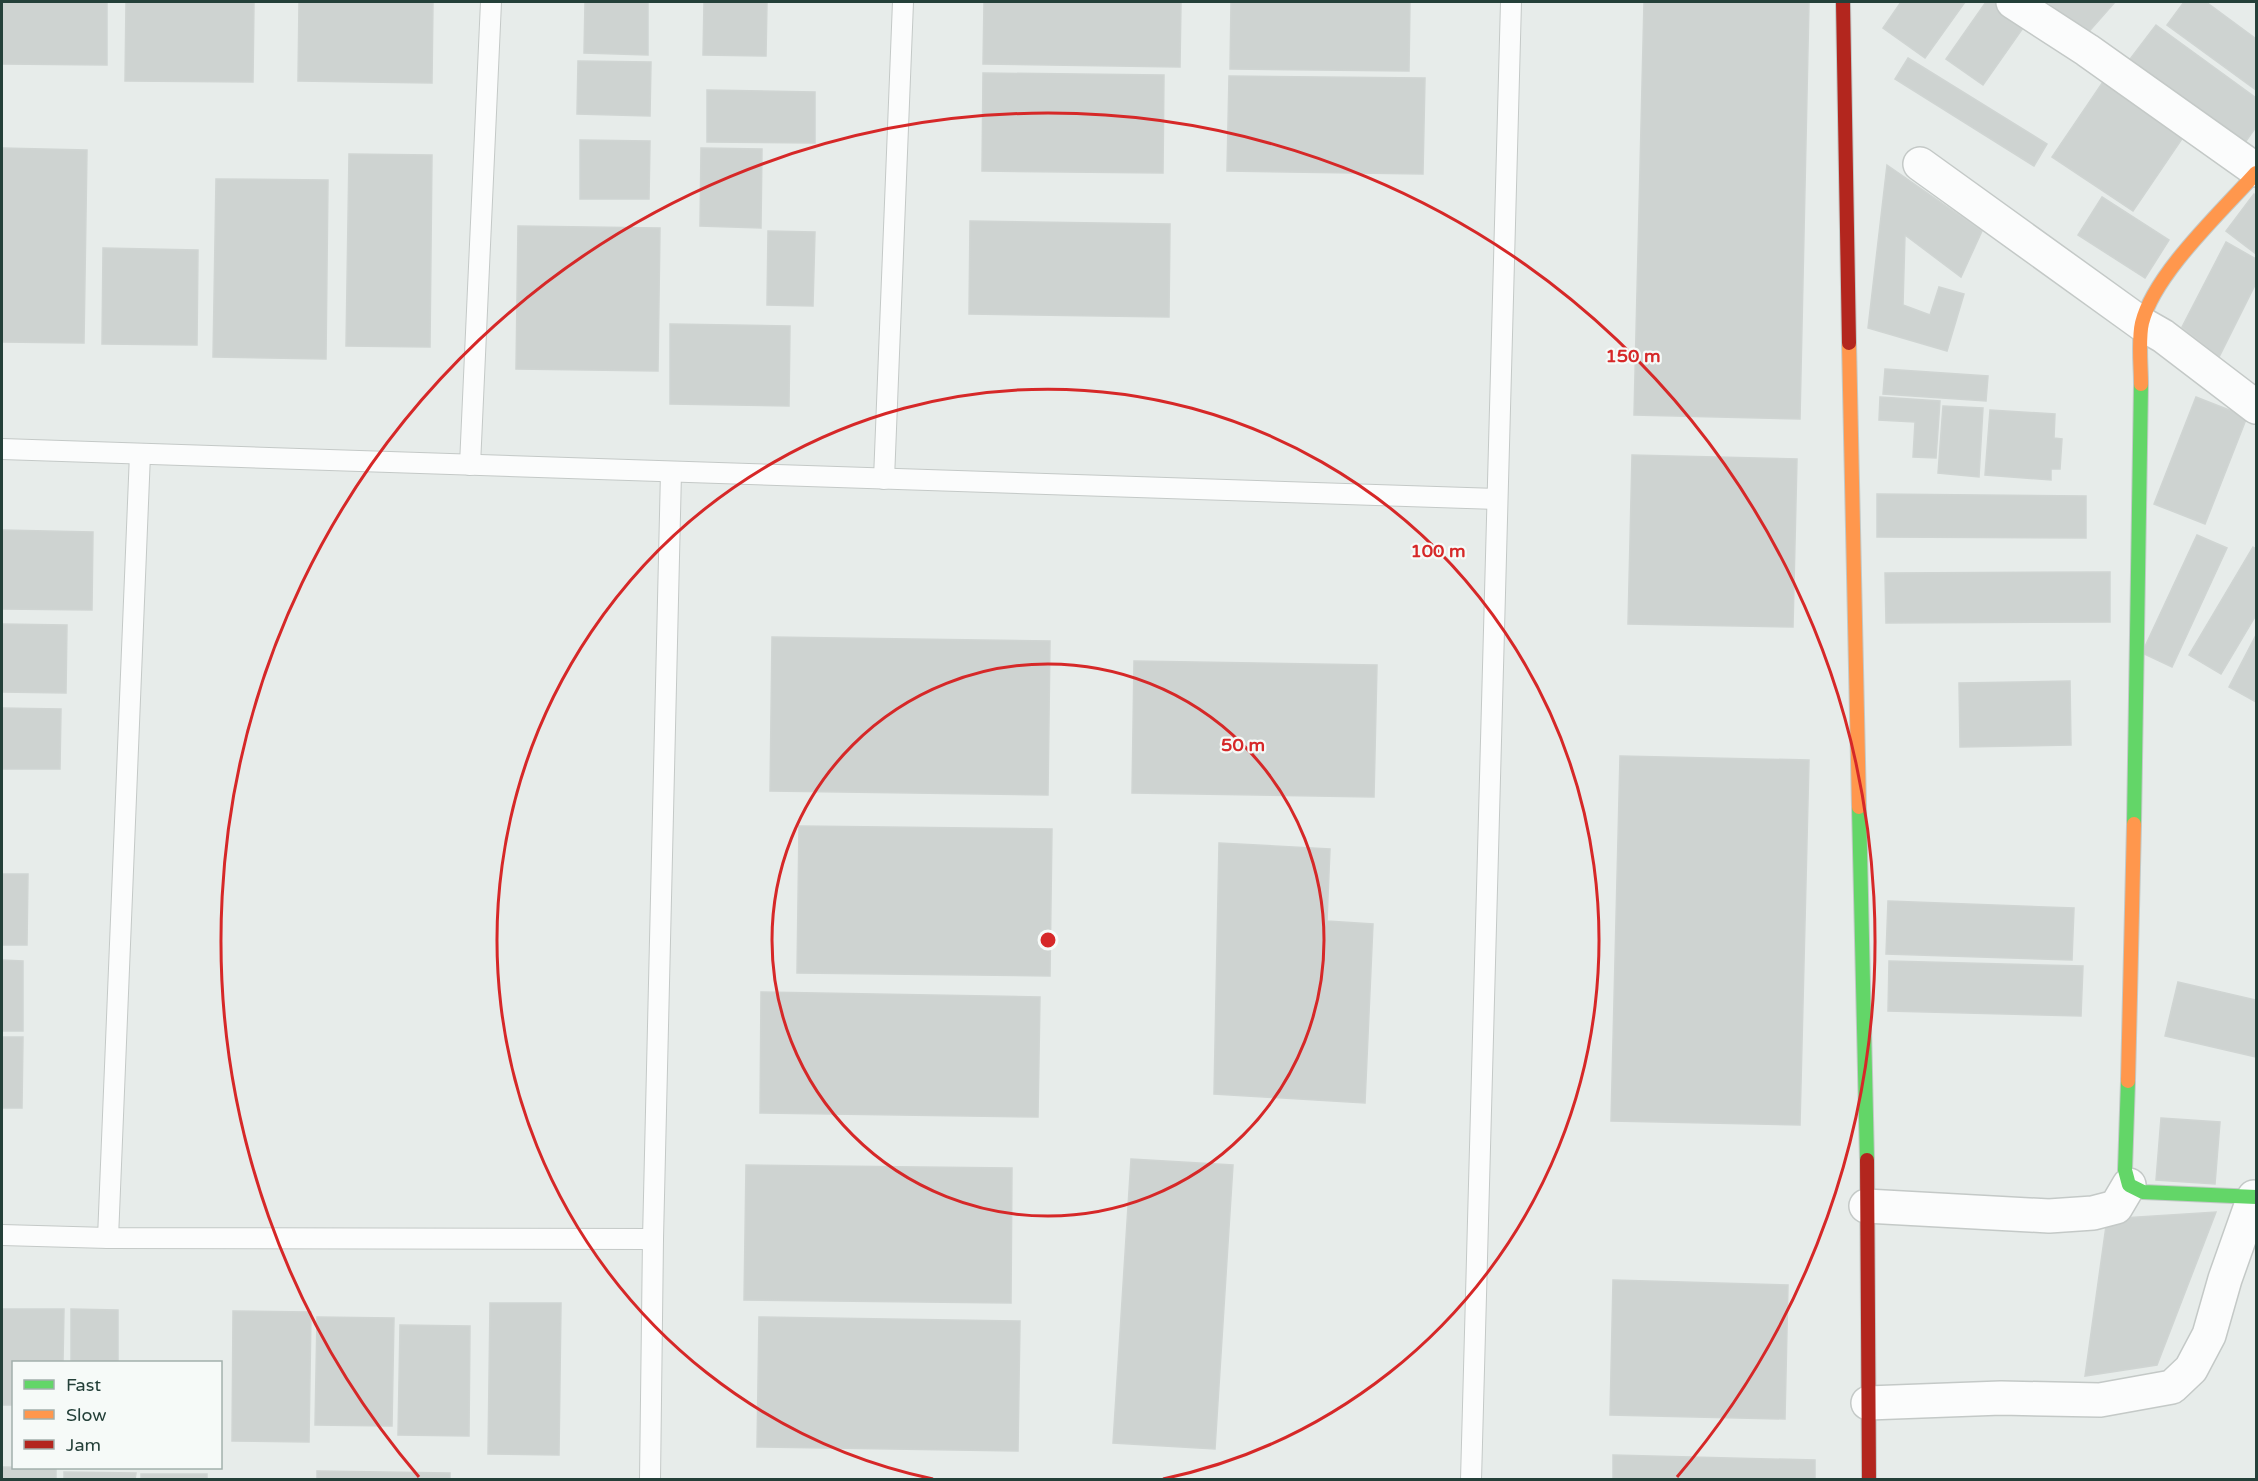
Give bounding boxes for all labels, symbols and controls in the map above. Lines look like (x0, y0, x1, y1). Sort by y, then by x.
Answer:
text: 150 m (1605, 345, 1661, 367)
text: 100 m (1410, 540, 1466, 562)
text: 50 m (1221, 734, 1265, 756)
centre of rings (1038, 930, 1058, 950)
legend (12, 1361, 222, 1469)
text: Fast (66, 1374, 101, 1396)
text: Slow (66, 1404, 107, 1426)
text: Jam (66, 1434, 101, 1456)

